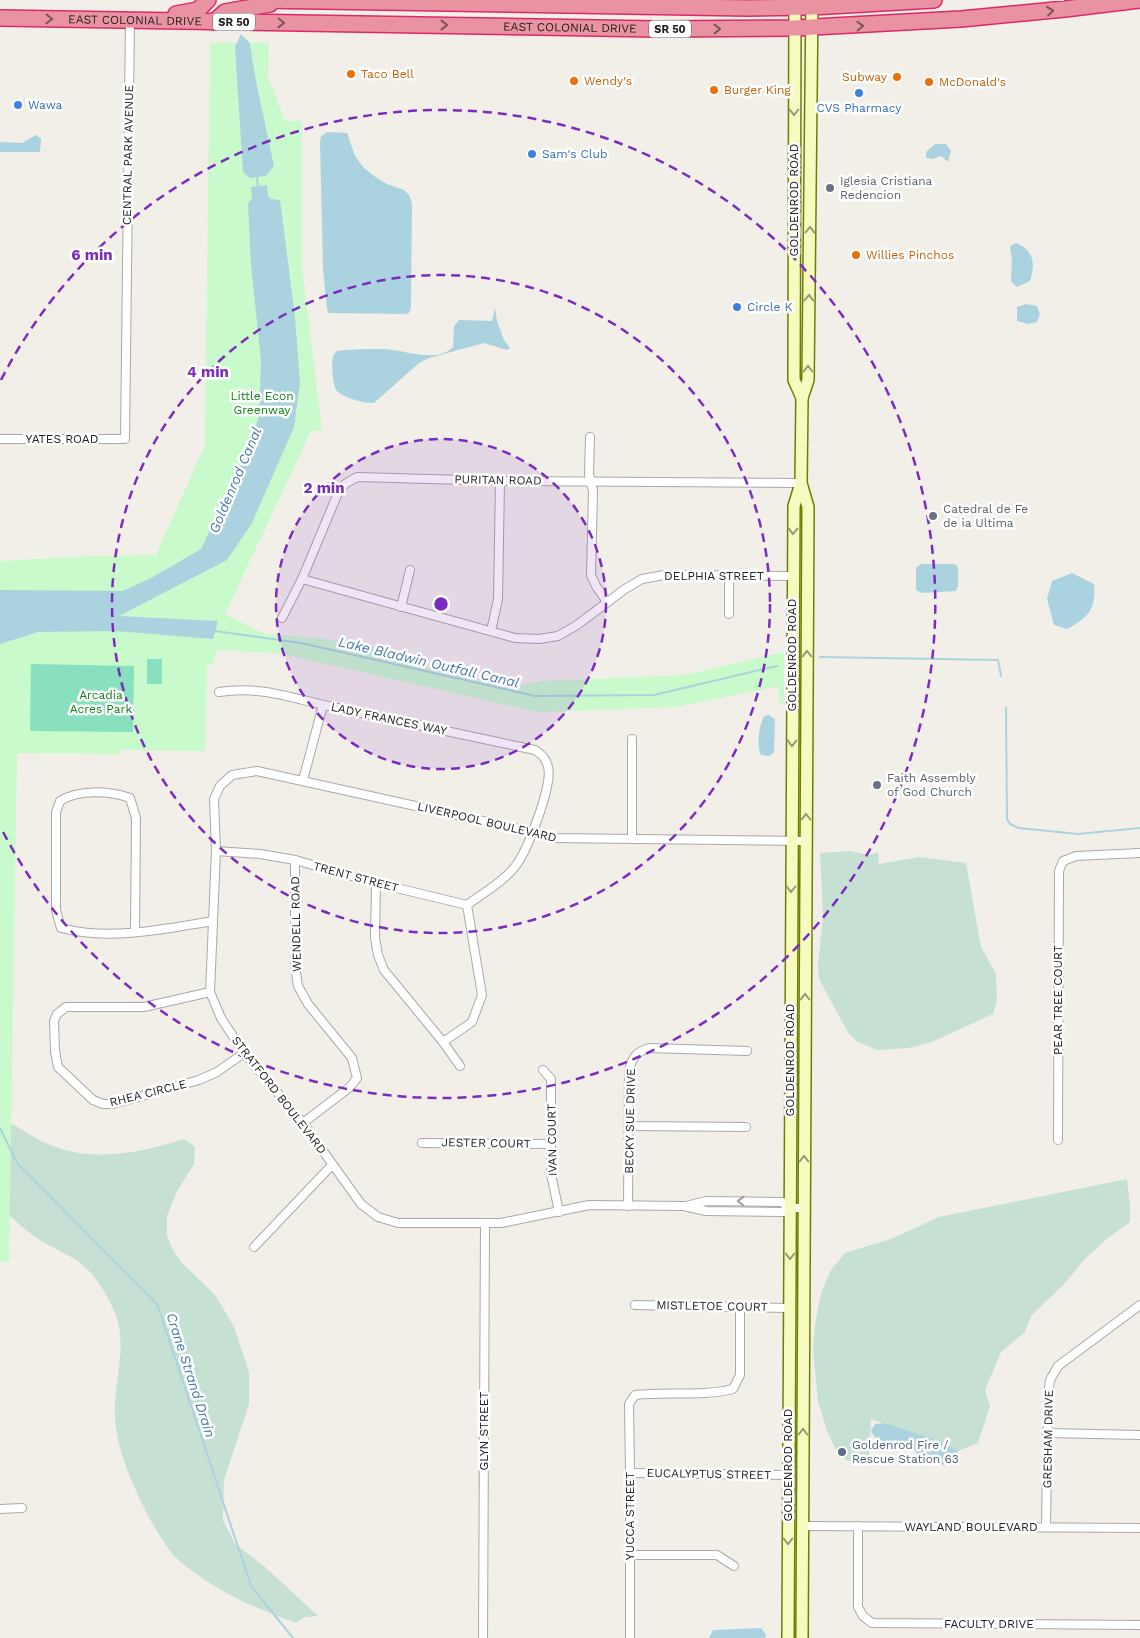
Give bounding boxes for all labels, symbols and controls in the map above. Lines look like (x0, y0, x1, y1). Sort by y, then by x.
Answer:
one-way arrow (1046, 6, 1054, 17)
street label: EAST COLONIAL DRIVE (68, 12, 202, 28)
one-way arrow (45, 14, 53, 24)
road number: SR 50 (213, 14, 255, 31)
one-way arrow (277, 17, 285, 28)
street label: EAST COLONIAL DRIVE (503, 19, 637, 36)
one-way arrow (440, 20, 448, 30)
road number: SR 50 (649, 20, 691, 38)
one-way arrow (857, 20, 865, 31)
one-way arrow (714, 24, 722, 34)
place label: Taco Bell (361, 67, 414, 81)
marker: Taco Bell (345, 68, 357, 80)
place label: Subway (842, 70, 888, 84)
marker: Subway (891, 71, 903, 83)
place label: Wendy's (584, 74, 632, 88)
marker: Wendy's (568, 75, 580, 87)
place label: McDonald's (939, 75, 1006, 89)
marker: McDonald's (923, 76, 935, 88)
place label: Burger King (724, 83, 791, 97)
street label: CENTRAL PARK AVENUE (120, 84, 136, 225)
marker: Burger King (708, 84, 720, 96)
marker: CVS Pharmacy (853, 87, 865, 99)
place label: Wawa (28, 98, 63, 112)
marker: Wawa (12, 99, 24, 111)
place label: CVS Pharmacy (817, 101, 902, 115)
one-way arrow (789, 108, 799, 116)
street label: GOLDENROD ROAD (787, 144, 801, 256)
place label: Sam's Club (542, 147, 607, 161)
marker: Sam's Club (526, 148, 538, 160)
place label: Iglesia Cristiana Redencion (840, 174, 933, 202)
marker: Iglesia Cristiana Redencion (824, 182, 836, 194)
one-way arrow (805, 226, 815, 234)
text: 6 min (71, 246, 113, 264)
place label: Willies Pinchos (866, 248, 954, 262)
marker: Willies Pinchos (850, 249, 862, 261)
one-way arrow (804, 294, 814, 302)
place label: Circle K (747, 300, 793, 314)
marker: Circle K (731, 301, 743, 313)
text: 4 min (187, 363, 229, 381)
one-way arrow (803, 365, 813, 373)
park label: Little Econ Greenway (230, 389, 294, 417)
water label: Goldenrod Canal (205, 425, 265, 535)
street label: YATES ROAD (26, 432, 98, 446)
street label: PURITAN ROAD (454, 472, 542, 488)
text: 2 min (303, 479, 345, 497)
place label: Catedral de Fe de ia Ultima (943, 502, 1028, 530)
marker: Catedral de Fe de ia Ultima (927, 510, 939, 522)
one-way arrow (788, 527, 799, 535)
street label: DELPHIA STREET (664, 569, 764, 583)
centre of rings (432, 595, 450, 613)
street label: GOLDENROD ROAD (785, 599, 799, 711)
water label: Lake Bladwin Outfall Canal (337, 633, 521, 691)
one-way arrow (802, 650, 812, 658)
park label: Arcadia Acres Park (70, 688, 132, 716)
street label: LADY FRANCES WAY (330, 700, 449, 738)
one-way arrow (787, 739, 797, 747)
place label: Faith Assembly of God Church (887, 771, 977, 799)
marker: Faith Assembly of God Church (871, 779, 883, 791)
street label: LIVERPOOL BOULEVARD (416, 799, 558, 845)
one-way arrow (801, 813, 811, 820)
street label: TRENT STREET (312, 859, 400, 895)
street label: WENDELL ROAD (288, 876, 304, 972)
one-way arrow (786, 886, 796, 893)
street label: PEAR TREE COURT (1051, 945, 1065, 1055)
one-way arrow (800, 993, 810, 1000)
street label: GOLDENROD ROAD (783, 1004, 797, 1116)
street label: STRATFORD BOULEVARD (229, 1033, 329, 1157)
street label: BECKY SUE DRIVE (622, 1068, 638, 1174)
street label: RHEA CIRCLE (108, 1077, 188, 1109)
street label: IVAN COURT (544, 1104, 560, 1176)
street label: JESTER COURT (441, 1135, 531, 1151)
one-way arrow (799, 1155, 809, 1163)
one-way arrow (737, 1196, 745, 1207)
one-way arrow (785, 1253, 795, 1261)
street label: MISTLETOE COURT (656, 1298, 768, 1314)
water label: Crane Strand Drain (163, 1311, 219, 1439)
street label: GRESHAM DRIVE (1040, 1389, 1056, 1488)
street label: GLYN STREET (477, 1391, 491, 1471)
street label: GOLDENROD ROAD (781, 1409, 795, 1521)
one-way arrow (798, 1428, 808, 1436)
place label: Goldenrod Fire / Rescue Station 63 (852, 1438, 959, 1466)
marker: Goldenrod Fire / Rescue Station 63 (836, 1446, 848, 1458)
street label: EUCALYPTUS STREET (647, 1466, 771, 1482)
street label: YUCCA STREET (623, 1472, 637, 1560)
street label: WAYLAND BOULEVARD (904, 1520, 1038, 1534)
one-way arrow (783, 1538, 793, 1546)
street label: FACULTY DRIVE (944, 1617, 1034, 1631)

